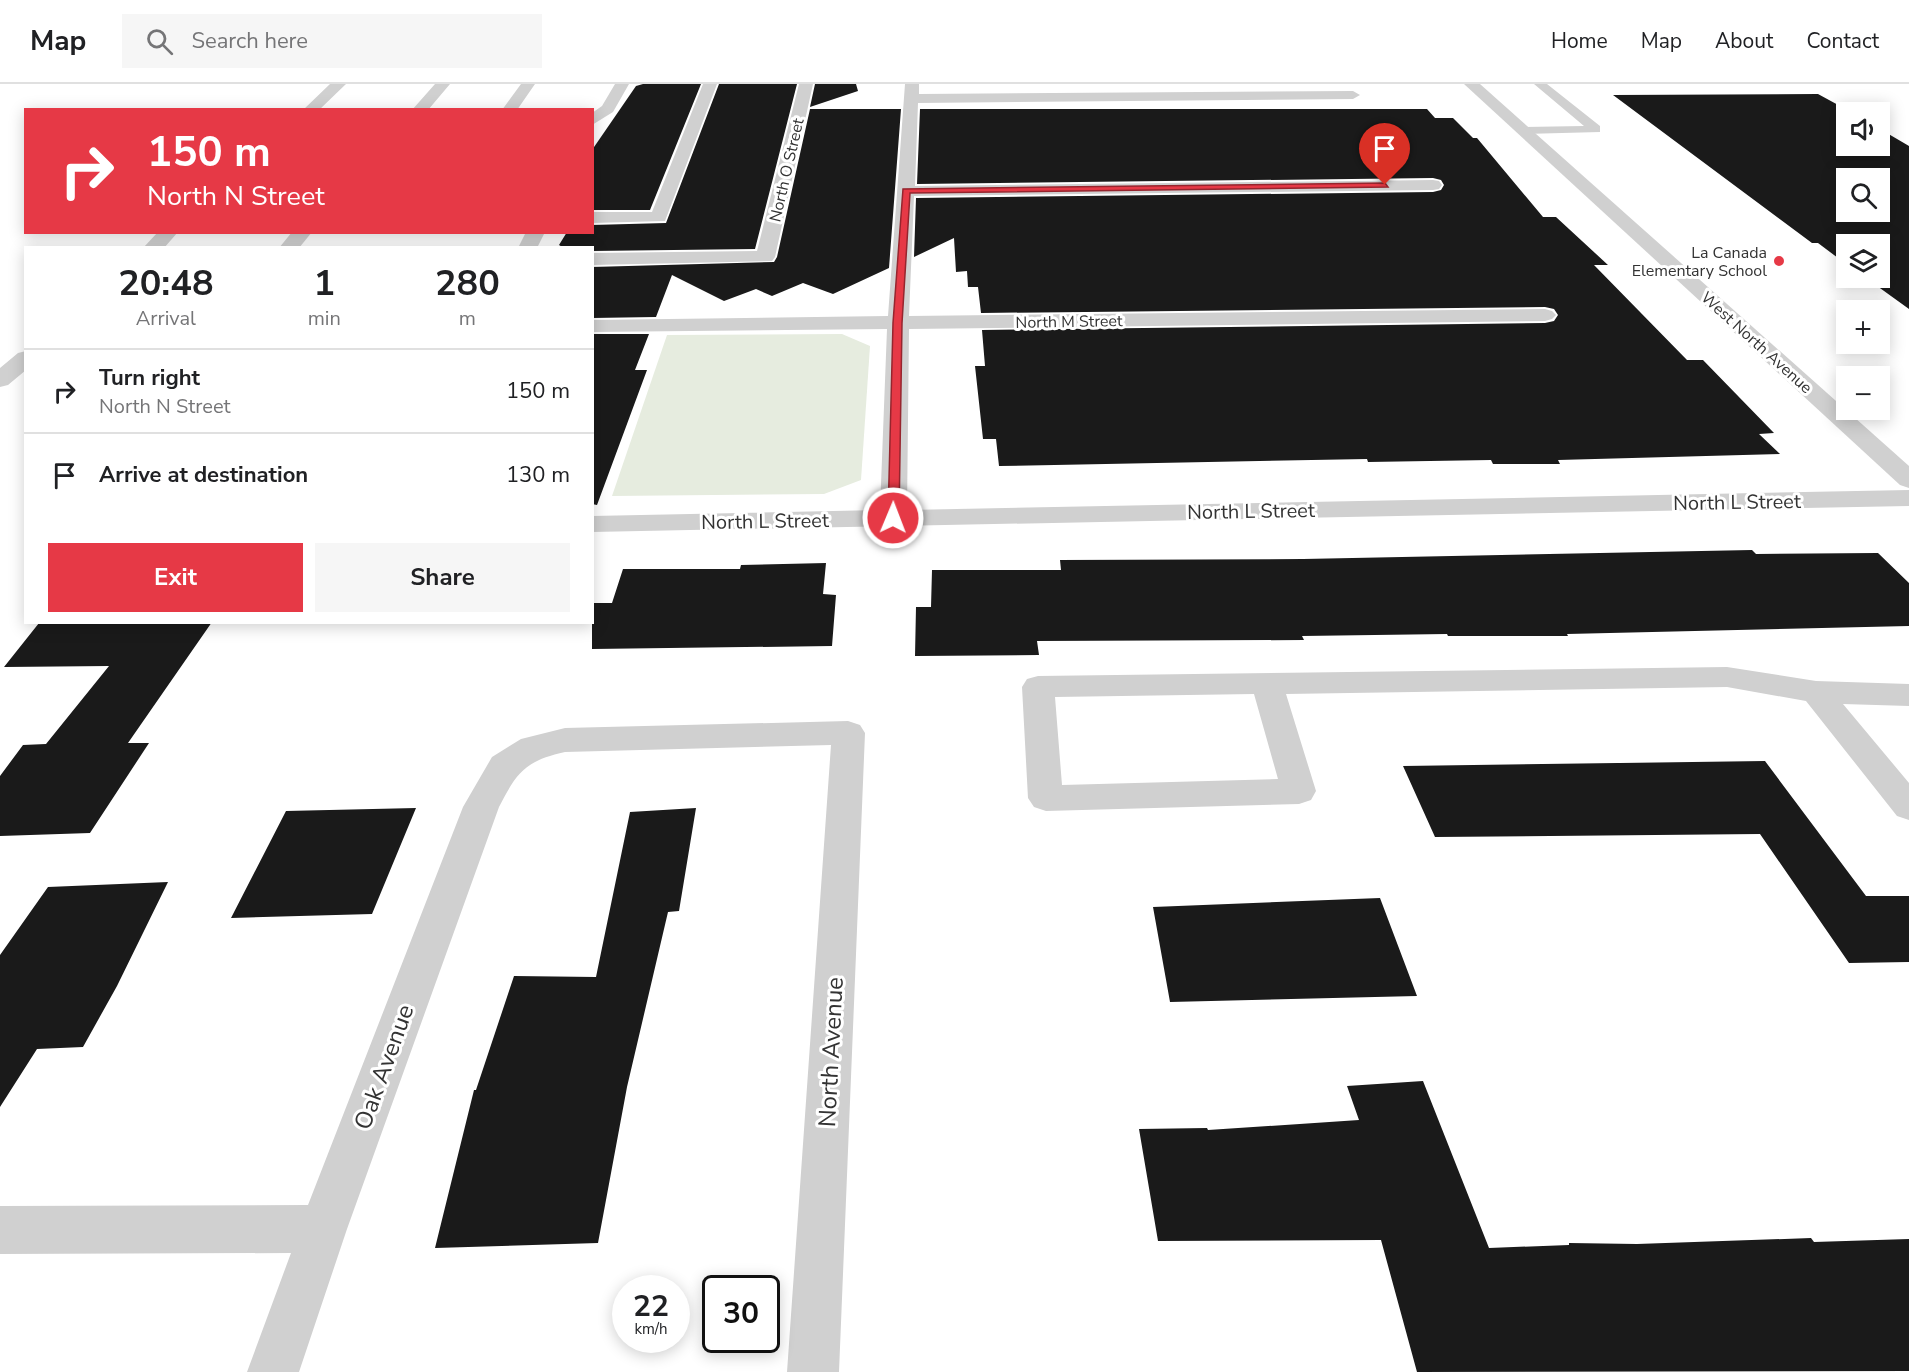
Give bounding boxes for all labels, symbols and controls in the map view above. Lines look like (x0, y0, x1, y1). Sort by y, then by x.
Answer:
search box (122, 14, 542, 68)
text: Map (30, 22, 86, 60)
icon: search (143, 25, 176, 58)
text: Search here (191, 26, 308, 56)
text: Home (1551, 27, 1608, 55)
text: Map (1641, 27, 1682, 55)
text: About (1715, 27, 1773, 55)
text: Contact (1806, 27, 1879, 55)
map controls (1836, 102, 1890, 420)
button: sound (1836, 102, 1890, 156)
street label: North O Street (764, 116, 810, 224)
pin (1359, 123, 1410, 185)
text: 150 m (147, 124, 271, 181)
icon: right (48, 132, 126, 210)
icon: arrive (1368, 132, 1401, 165)
button: search (1836, 168, 1890, 222)
text: North N Street (147, 178, 325, 215)
button: layers (1836, 234, 1890, 288)
place label: La Canada Elementary School (1632, 242, 1767, 282)
marker: La Canada Elementary School (1772, 254, 1786, 268)
text: 20:48 (118, 259, 214, 308)
text: 1 (313, 259, 335, 308)
text: 280 (435, 259, 500, 308)
street label: West North Avenue (1696, 287, 1817, 399)
button: + (1836, 300, 1890, 354)
text: Arrival (136, 305, 196, 332)
text: min (308, 305, 341, 332)
text: m (459, 305, 476, 332)
street label: North M Street (1015, 310, 1123, 334)
text: Turn right (99, 363, 200, 393)
button: − (1836, 366, 1890, 420)
icon: right (48, 375, 81, 408)
text: 150 m (506, 376, 570, 406)
text: North N Street (99, 393, 231, 420)
icon: arrive (48, 459, 81, 492)
text: Arrive at destination (99, 460, 308, 490)
text: 130 m (506, 460, 570, 490)
position arrow (861, 486, 925, 550)
street label: North L Street (1673, 488, 1802, 517)
street label: North L Street (1187, 497, 1316, 526)
street label: North L Street (701, 507, 830, 536)
button: Exit (48, 543, 303, 612)
button: Share (315, 543, 570, 612)
street label: North Avenue (811, 976, 851, 1128)
street label: Oak Avenue (347, 1000, 421, 1134)
speed limit sign: 30 (702, 1275, 780, 1353)
text: 22 (633, 1286, 669, 1327)
text: km/h (634, 1319, 668, 1339)

